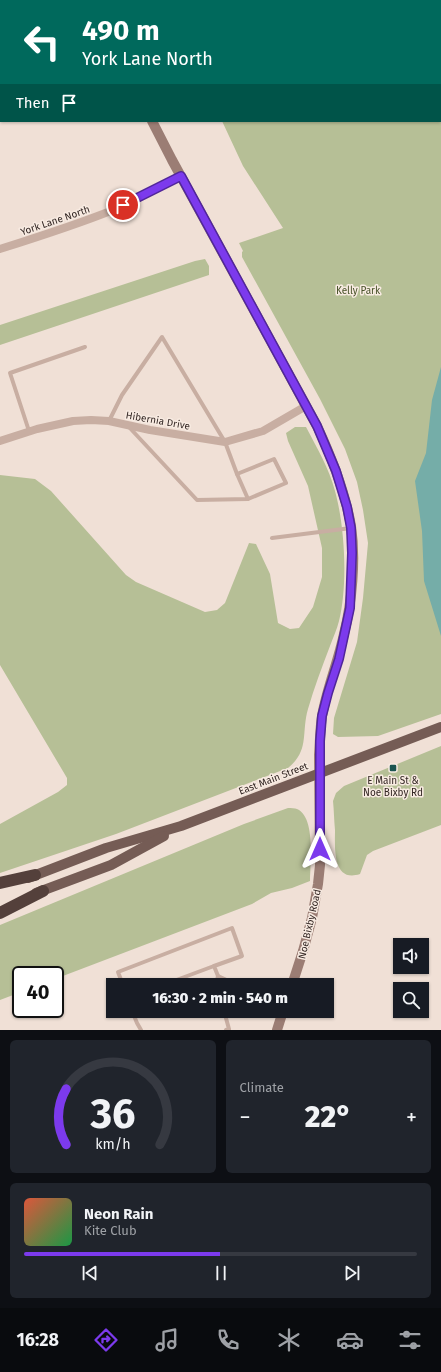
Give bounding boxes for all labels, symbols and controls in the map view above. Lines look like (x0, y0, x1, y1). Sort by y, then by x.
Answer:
text: 490 m (82, 14, 160, 47)
icon: left (16, 16, 68, 68)
text: York Lane North (82, 48, 213, 70)
icon: arrive (58, 92, 80, 114)
text: Then (16, 94, 50, 112)
pin (106, 188, 140, 222)
icon: arrive (112, 194, 134, 216)
street label: York Lane North (19, 203, 92, 238)
park label: Kelly Park (336, 285, 381, 297)
street label: Hibernia Drive (125, 409, 191, 433)
street label: East Main Street (237, 760, 310, 798)
marker: E Main St & Noe Bixby Rd (388, 763, 398, 773)
place label: E Main St & Noe Bixby Rd (363, 775, 423, 799)
position arrow (299, 828, 341, 870)
street label: Noe Bixby Road (296, 888, 324, 960)
map controls (393, 938, 429, 1018)
button: sound (393, 938, 429, 974)
speed limit sign: 40 (12, 966, 64, 1018)
button: search (393, 982, 429, 1018)
text: 16:30 · 2 min · 540 m (152, 989, 288, 1007)
text: Climate (240, 1080, 284, 1095)
text: 36 (89, 1088, 135, 1138)
text: 22° (305, 1099, 352, 1135)
text: − (240, 1104, 251, 1131)
text: + (406, 1104, 417, 1131)
text: km/h (95, 1135, 130, 1152)
text: Neon Rain (84, 1205, 153, 1223)
text: Kite Club (84, 1223, 137, 1238)
icon: previous (79, 1262, 101, 1284)
icon: pause (210, 1262, 232, 1284)
icon: next (341, 1262, 363, 1284)
icon: directions (92, 1326, 120, 1354)
icon: music (153, 1326, 181, 1354)
icon: phone (214, 1326, 242, 1354)
icon: climate (275, 1326, 303, 1354)
icon: car (336, 1326, 364, 1354)
icon: filters (396, 1326, 424, 1354)
text: 16:28 (16, 1329, 59, 1351)

